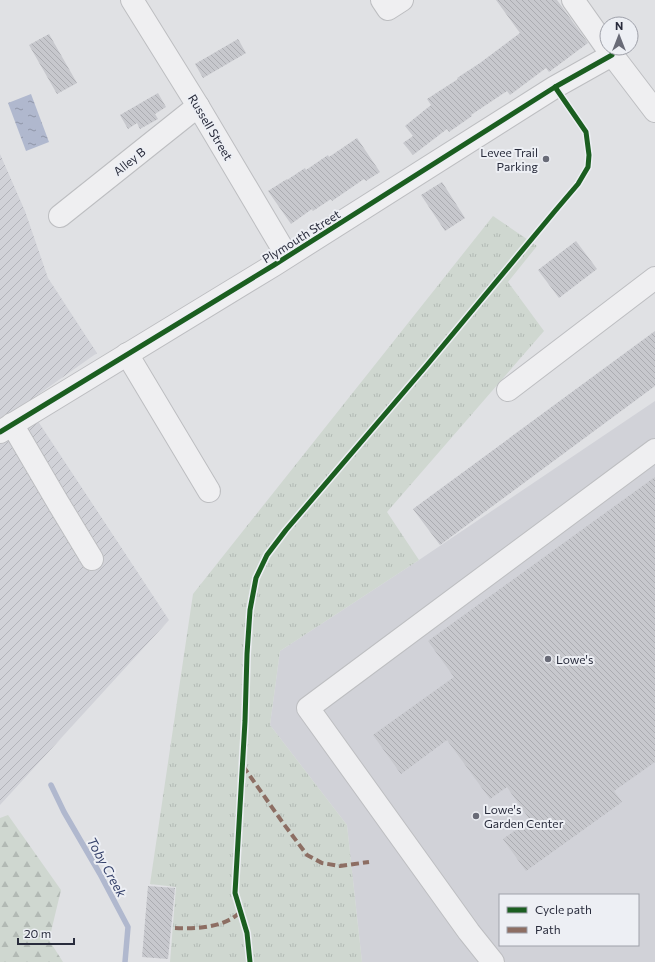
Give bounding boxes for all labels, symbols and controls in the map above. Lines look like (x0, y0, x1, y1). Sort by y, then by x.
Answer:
north arrow (599, 16, 639, 56)
text: N (615, 19, 623, 32)
street label: Russell Street (186, 92, 236, 162)
street label: Alley B (110, 144, 148, 178)
place label: Levee Trail Parking (480, 145, 538, 173)
marker: Levee Trail Parking (541, 154, 551, 164)
street label: Plymouth Street (259, 206, 343, 266)
place label: Lowe's (556, 652, 593, 666)
marker: Lowe's (543, 654, 553, 664)
place label: Lowe's Garden Center (484, 802, 564, 830)
marker: Lowe's Garden Center (471, 811, 481, 821)
water label: Toby Creek (84, 834, 131, 901)
legend (499, 894, 639, 946)
text: Cycle path (535, 902, 592, 916)
scale bar (18, 920, 74, 946)
text: Path (535, 922, 561, 936)
text: 20 m (24, 926, 51, 940)

